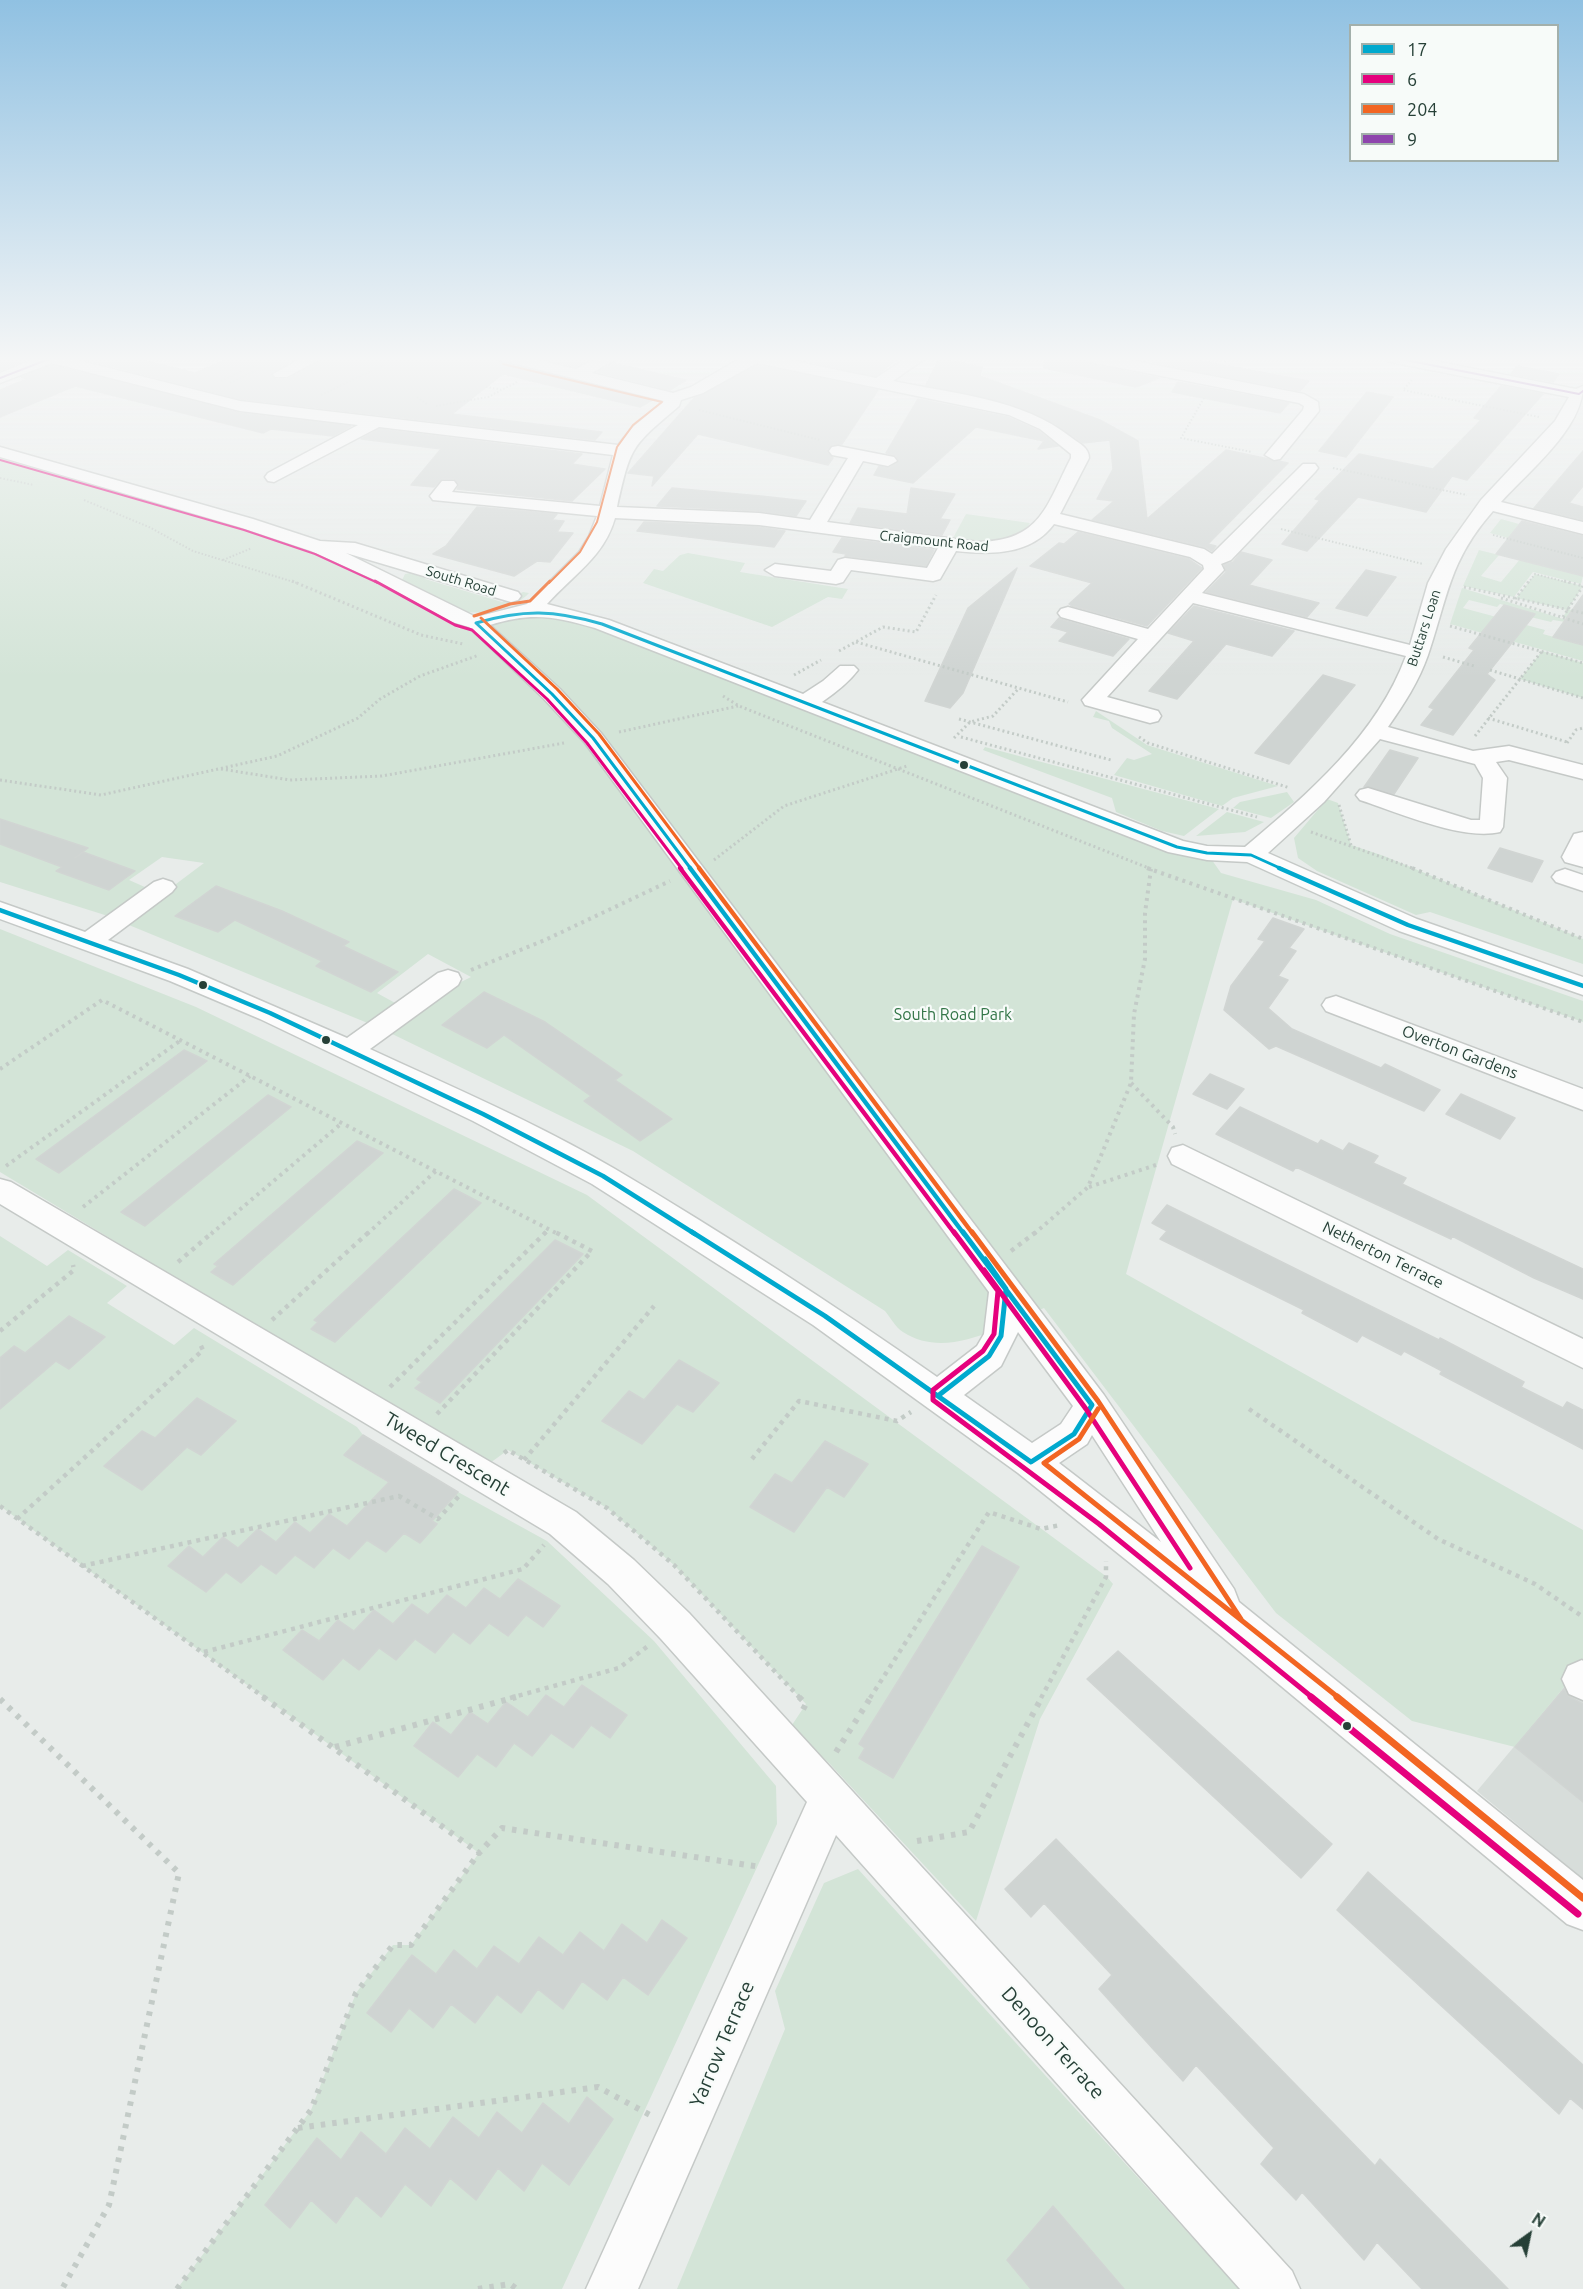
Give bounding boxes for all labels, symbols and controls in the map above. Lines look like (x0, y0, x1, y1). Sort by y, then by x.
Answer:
legend (1349, 24, 1559, 162)
text: 17 (1407, 39, 1427, 59)
text: 6 (1407, 69, 1417, 89)
text: 204 (1407, 99, 1437, 119)
text: 9 (1407, 129, 1417, 149)
street label: Craigmount Road (879, 527, 989, 555)
street label: South Road (424, 562, 498, 600)
street label: Buttars Loan (1404, 587, 1444, 669)
unlabelled marker (958, 759, 970, 771)
unlabelled marker (197, 979, 209, 991)
park label: South Road Park (894, 1005, 1012, 1025)
street label: Overton Gardens (1399, 1021, 1521, 1083)
unlabelled marker (320, 1034, 332, 1046)
street label: Netherton Terrace (1319, 1217, 1447, 1293)
street label: Tweed Crescent (380, 1407, 514, 1501)
unlabelled marker (1341, 1720, 1353, 1732)
street label: Yarrow Terrace (685, 1977, 759, 2111)
street label: Denoon Terrace (996, 1982, 1110, 2104)
north arrow (1499, 2205, 1559, 2265)
text: N (1529, 2209, 1549, 2231)

